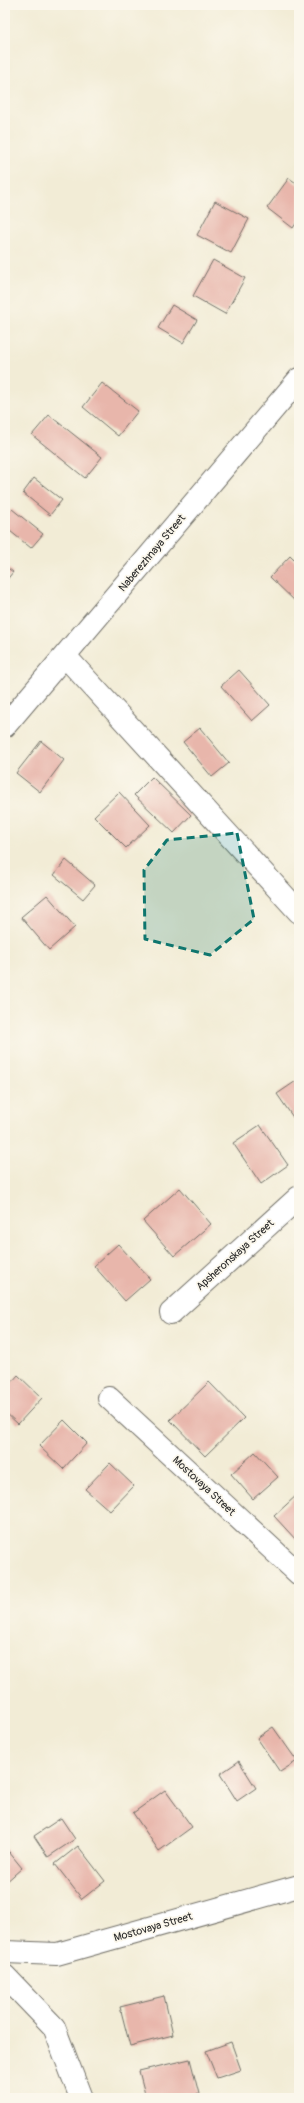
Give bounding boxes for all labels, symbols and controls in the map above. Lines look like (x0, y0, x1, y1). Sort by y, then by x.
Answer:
street label: Naberezhnaya Street (116, 511, 188, 594)
street label: Apsheronskaya Street (193, 1216, 277, 1293)
street label: Mostovaya Street (170, 1454, 239, 1519)
street label: Mostovaya Street (112, 1909, 194, 1944)

